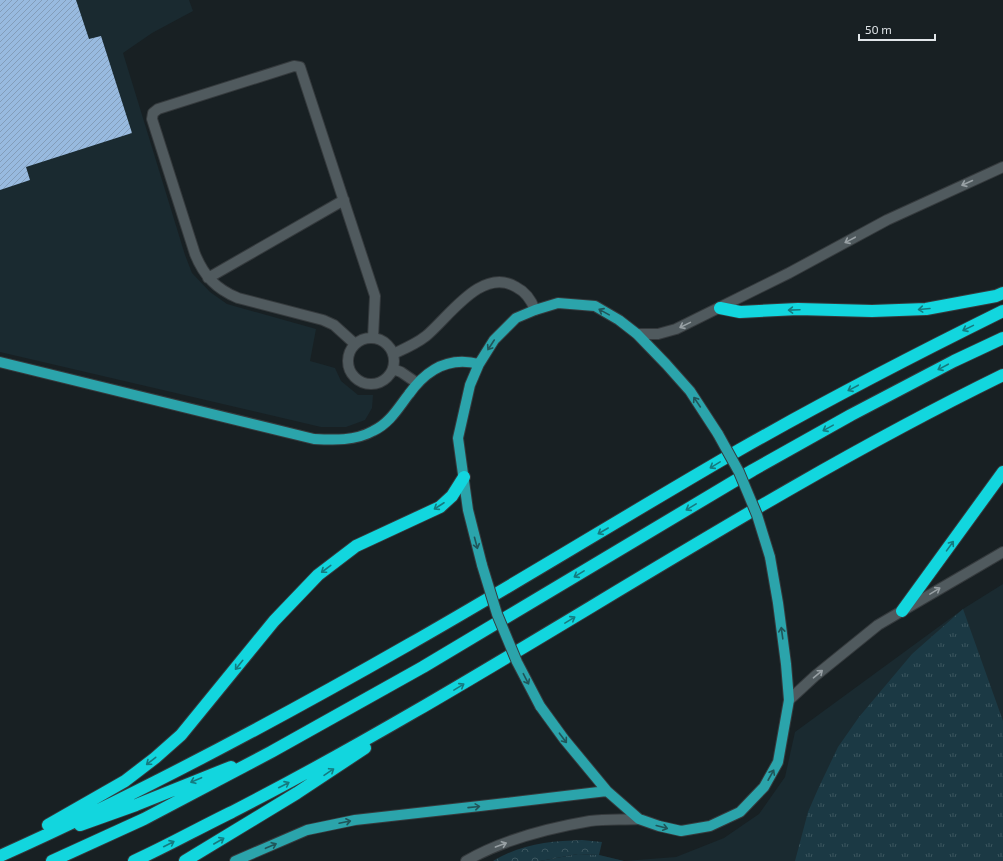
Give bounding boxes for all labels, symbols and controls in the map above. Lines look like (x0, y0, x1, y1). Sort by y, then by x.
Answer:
scale bar (859, 16, 935, 42)
text: 50 m (865, 22, 892, 36)
one-way arrow (962, 180, 974, 188)
one-way arrow (845, 236, 857, 244)
one-way arrow (918, 305, 931, 313)
one-way arrow (788, 306, 801, 313)
one-way arrow (599, 307, 611, 315)
one-way arrow (679, 322, 691, 329)
one-way arrow (962, 325, 974, 332)
one-way arrow (486, 339, 494, 351)
one-way arrow (937, 364, 949, 371)
one-way arrow (847, 385, 859, 393)
one-way arrow (693, 397, 701, 408)
one-way arrow (822, 425, 834, 433)
one-way arrow (709, 461, 721, 469)
one-way arrow (433, 503, 445, 511)
one-way arrow (685, 504, 697, 512)
one-way arrow (597, 528, 609, 536)
one-way arrow (473, 536, 481, 549)
one-way arrow (946, 540, 954, 551)
one-way arrow (320, 565, 331, 573)
one-way arrow (573, 570, 585, 578)
one-way arrow (929, 587, 941, 595)
one-way arrow (564, 615, 576, 623)
one-way arrow (778, 627, 786, 640)
one-way arrow (234, 660, 243, 671)
one-way arrow (812, 669, 823, 678)
one-way arrow (523, 673, 530, 685)
one-way arrow (453, 682, 465, 690)
one-way arrow (559, 732, 567, 743)
one-way arrow (145, 756, 156, 765)
one-way arrow (323, 768, 334, 776)
one-way arrow (767, 769, 775, 781)
one-way arrow (190, 777, 202, 785)
one-way arrow (278, 781, 290, 788)
one-way arrow (467, 803, 480, 811)
one-way arrow (338, 817, 351, 825)
one-way arrow (656, 824, 669, 831)
one-way arrow (213, 837, 225, 845)
one-way arrow (163, 840, 175, 847)
one-way arrow (495, 840, 507, 848)
one-way arrow (265, 841, 277, 849)

